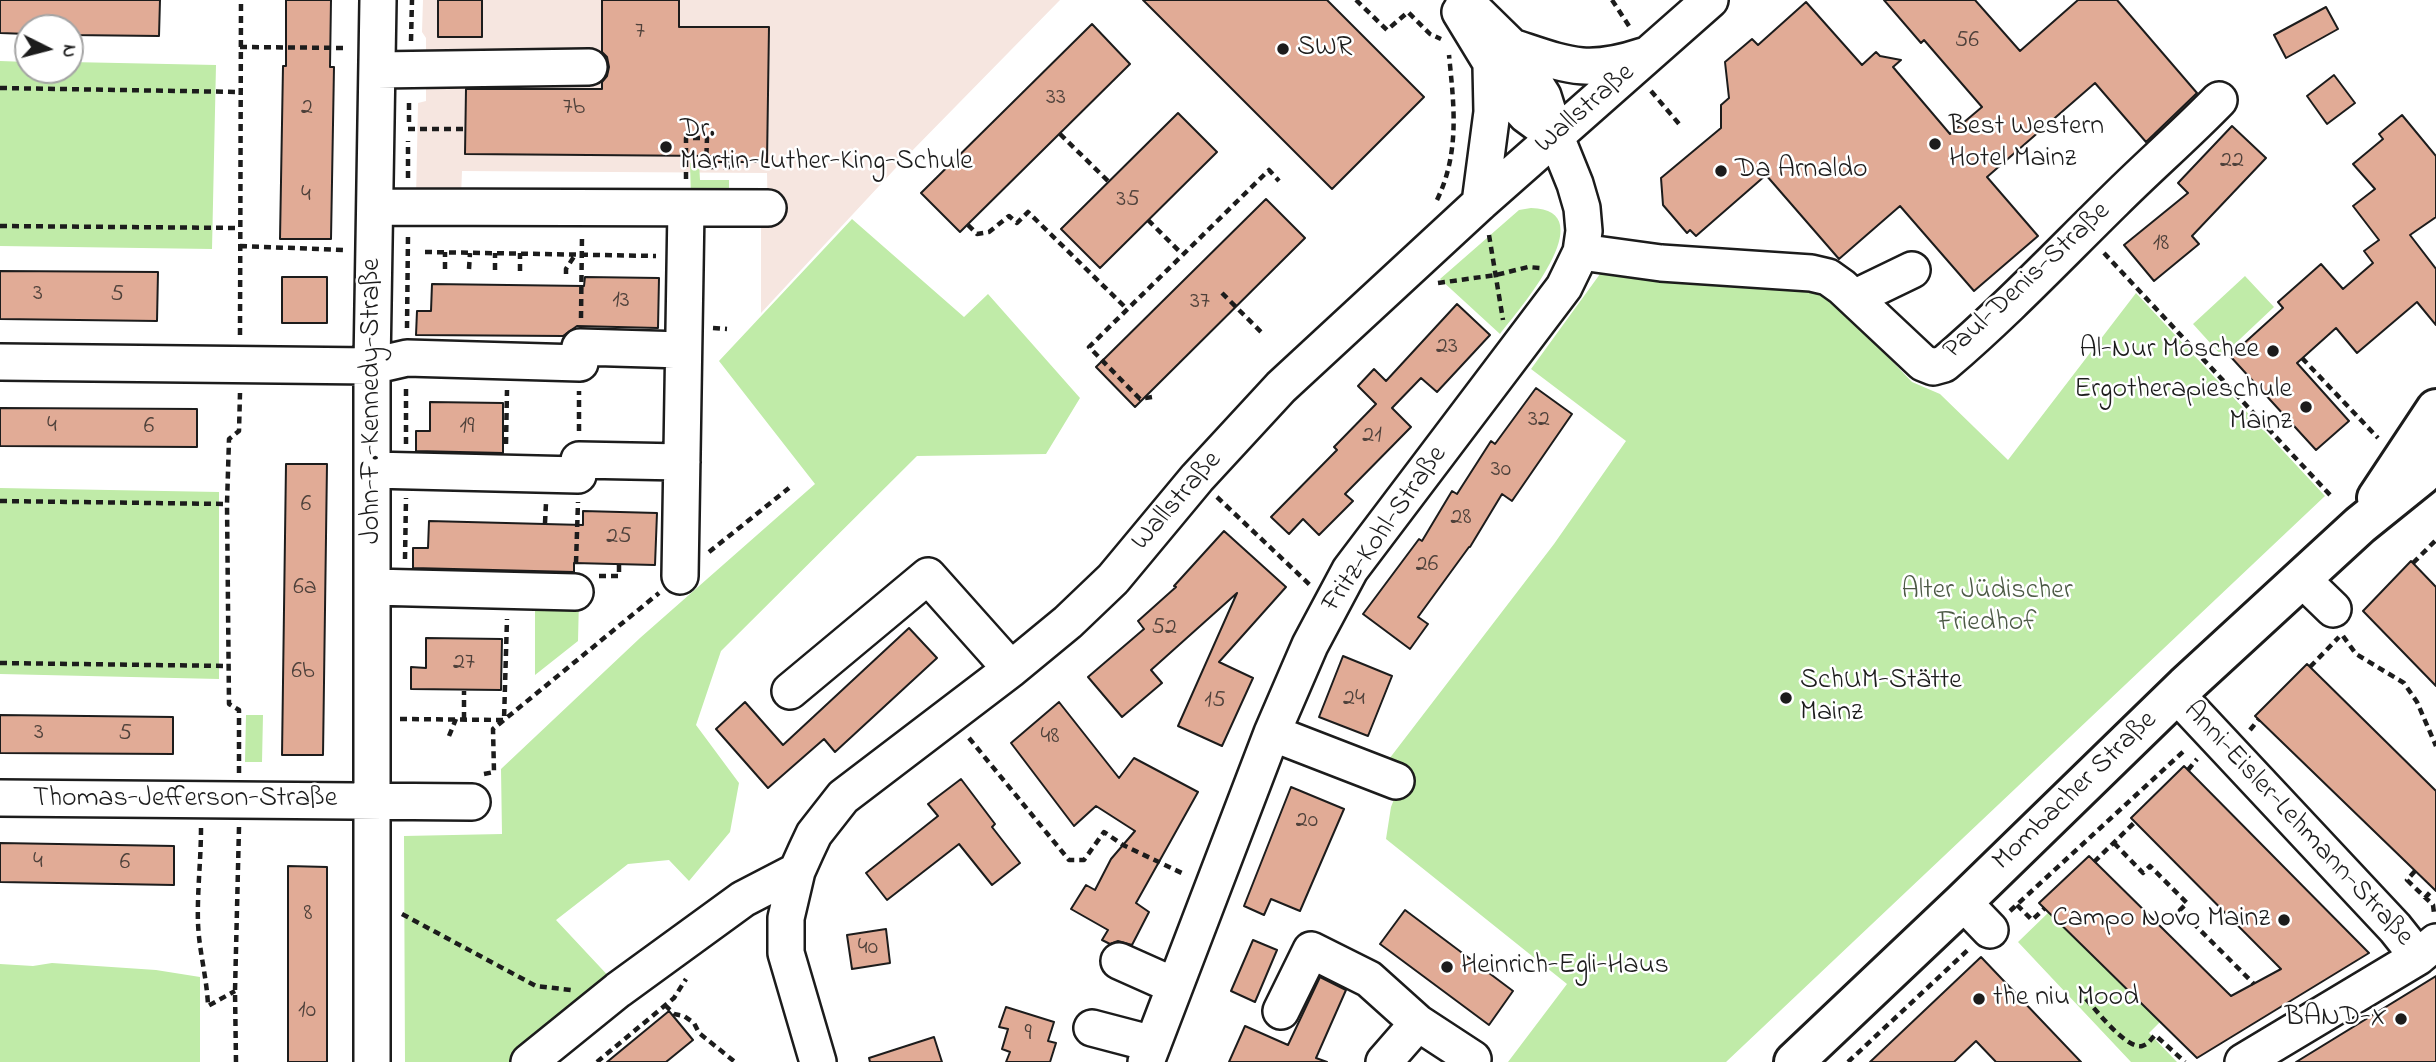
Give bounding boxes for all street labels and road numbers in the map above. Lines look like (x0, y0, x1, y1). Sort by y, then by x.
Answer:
street label: Wallstraße (1529, 58, 1643, 162)
street label: Paul-Denis-Straße (1938, 196, 2118, 368)
street label: John-F.-Kennedy-Straße (356, 258, 390, 544)
street label: Fritz-Kohl-Straße (1316, 440, 1456, 620)
street label: Wallstraße (1126, 445, 1230, 559)
street label: Anni-Eisler-Lehmann-Straße (2175, 696, 2419, 954)
street label: Mombacher Straße (1987, 705, 2165, 879)
street label: Thomas-Jefferson-Straße (33, 783, 337, 817)

